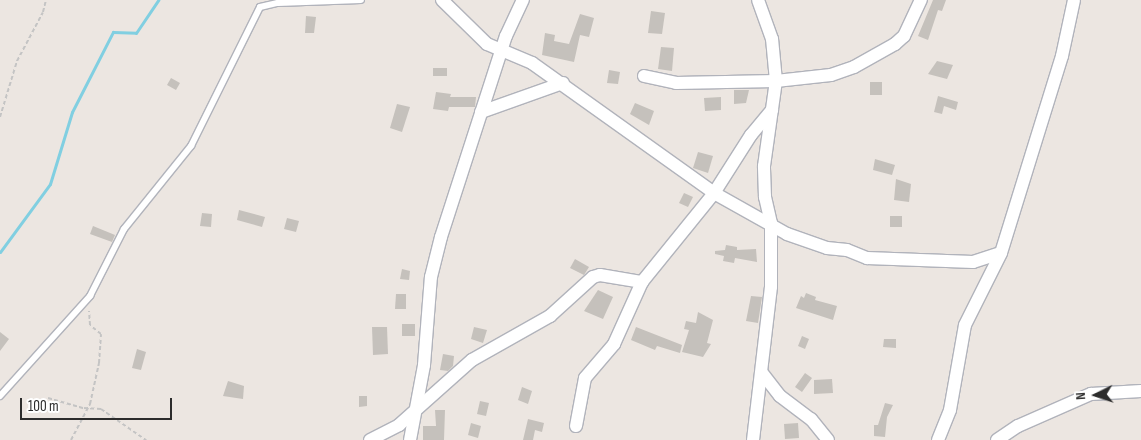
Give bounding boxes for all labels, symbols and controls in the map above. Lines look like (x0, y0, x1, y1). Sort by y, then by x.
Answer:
north arrow (1071, 370, 1121, 420)
scale bar (22, 388, 175, 420)
text: N (1072, 392, 1089, 400)
text: 100 m (28, 397, 59, 416)

